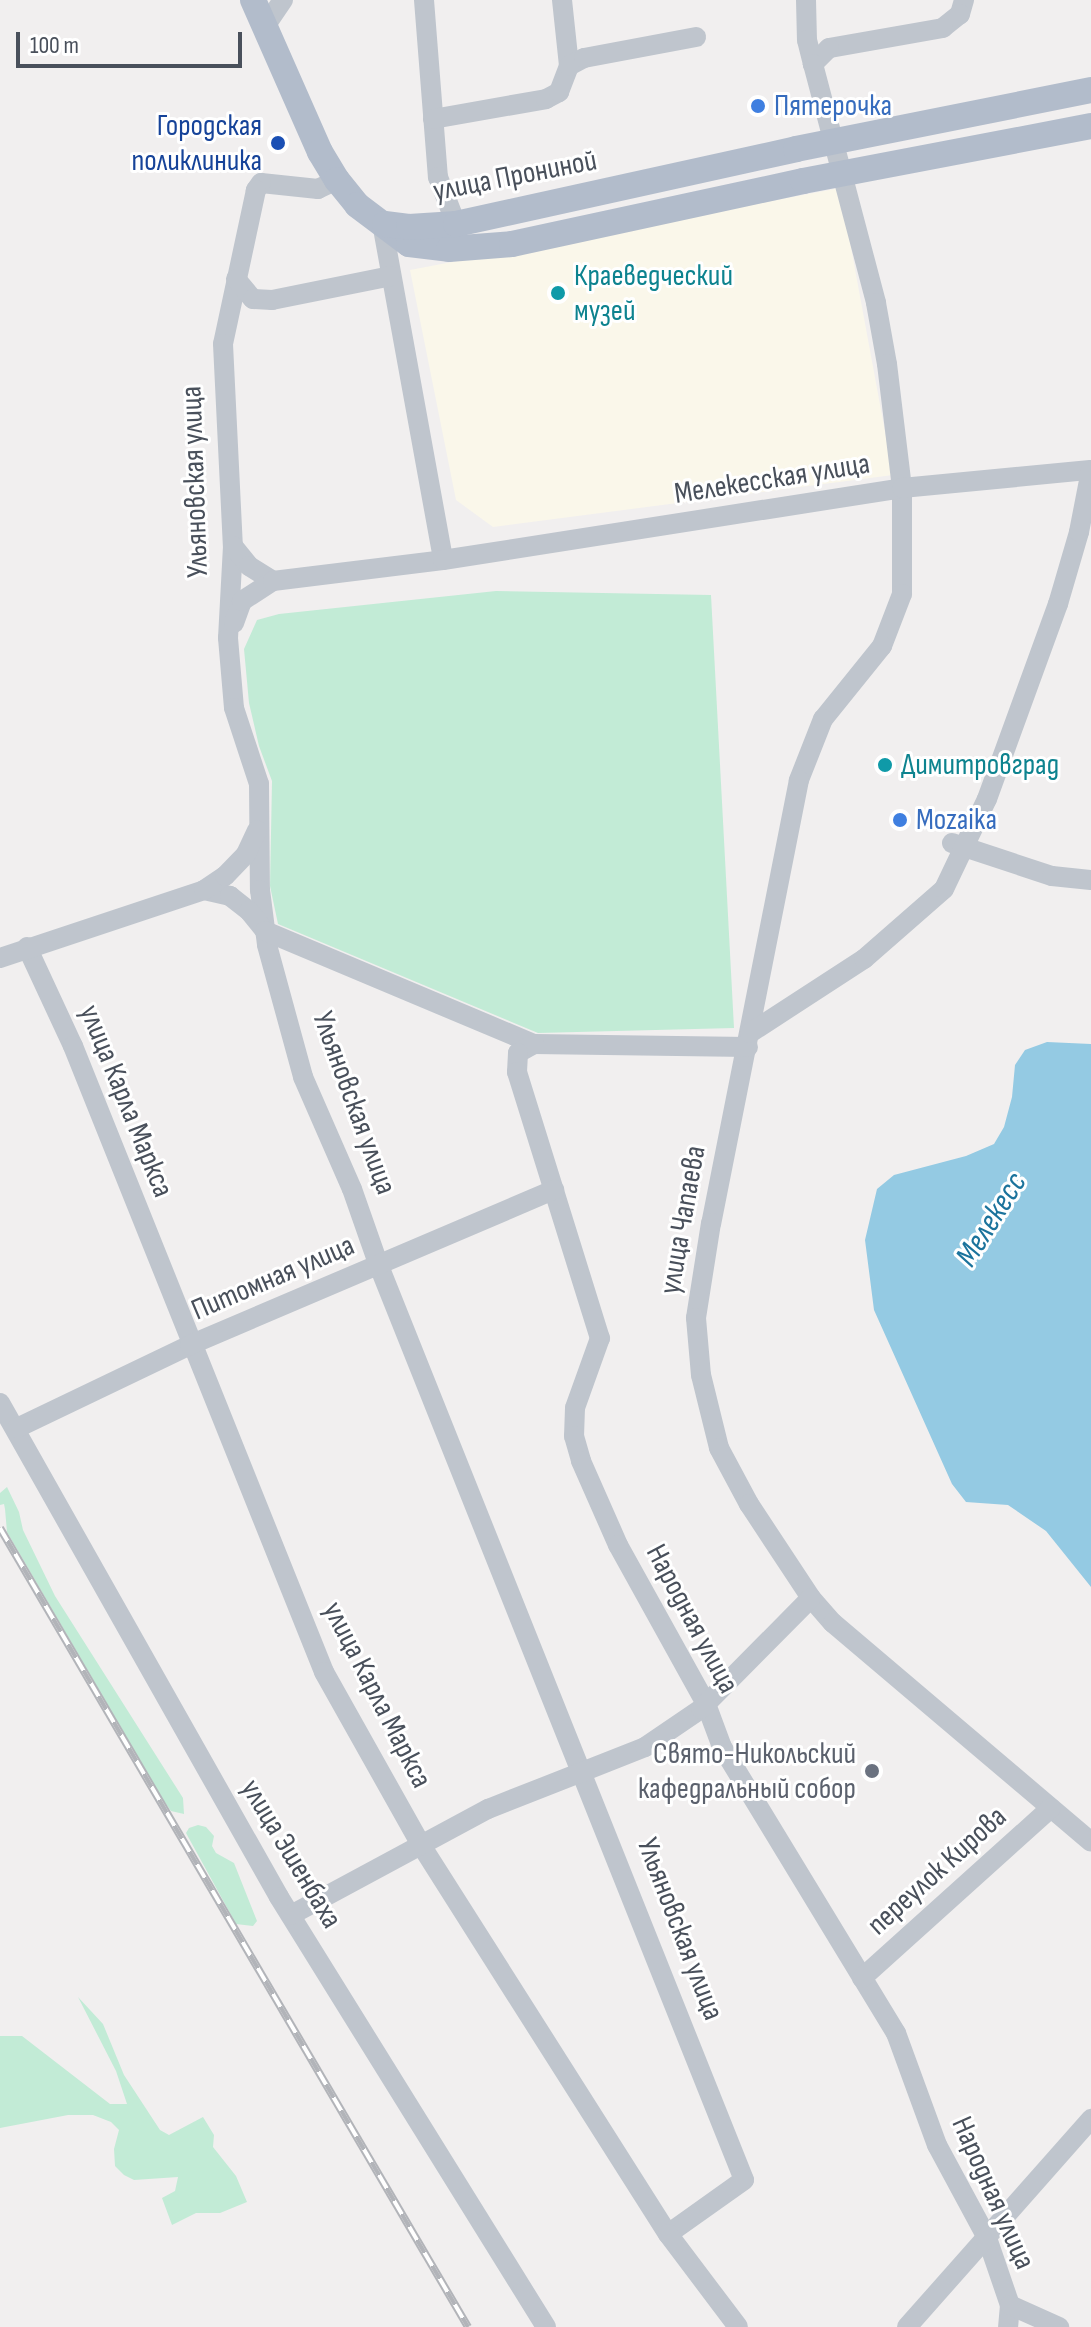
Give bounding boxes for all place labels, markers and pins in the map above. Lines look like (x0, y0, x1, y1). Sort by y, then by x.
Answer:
place label: Пятерочка (774, 88, 892, 124)
marker: Пятерочка (749, 97, 767, 115)
place label: Городская поликлиника (132, 108, 262, 178)
marker: Городская поликлиника (269, 134, 287, 152)
place label: Краеведческий музей (574, 258, 733, 328)
marker: Краеведческий музей (549, 284, 567, 302)
place label: Димитровград (901, 747, 1059, 783)
marker: Димитровград (876, 756, 894, 774)
place label: Mozaika (916, 802, 997, 838)
marker: Mozaika (891, 811, 909, 829)
place label: Свято-Никольский кафедральный собор (638, 1736, 856, 1806)
marker: Свято-Никольский кафедральный собор (863, 1762, 881, 1780)

